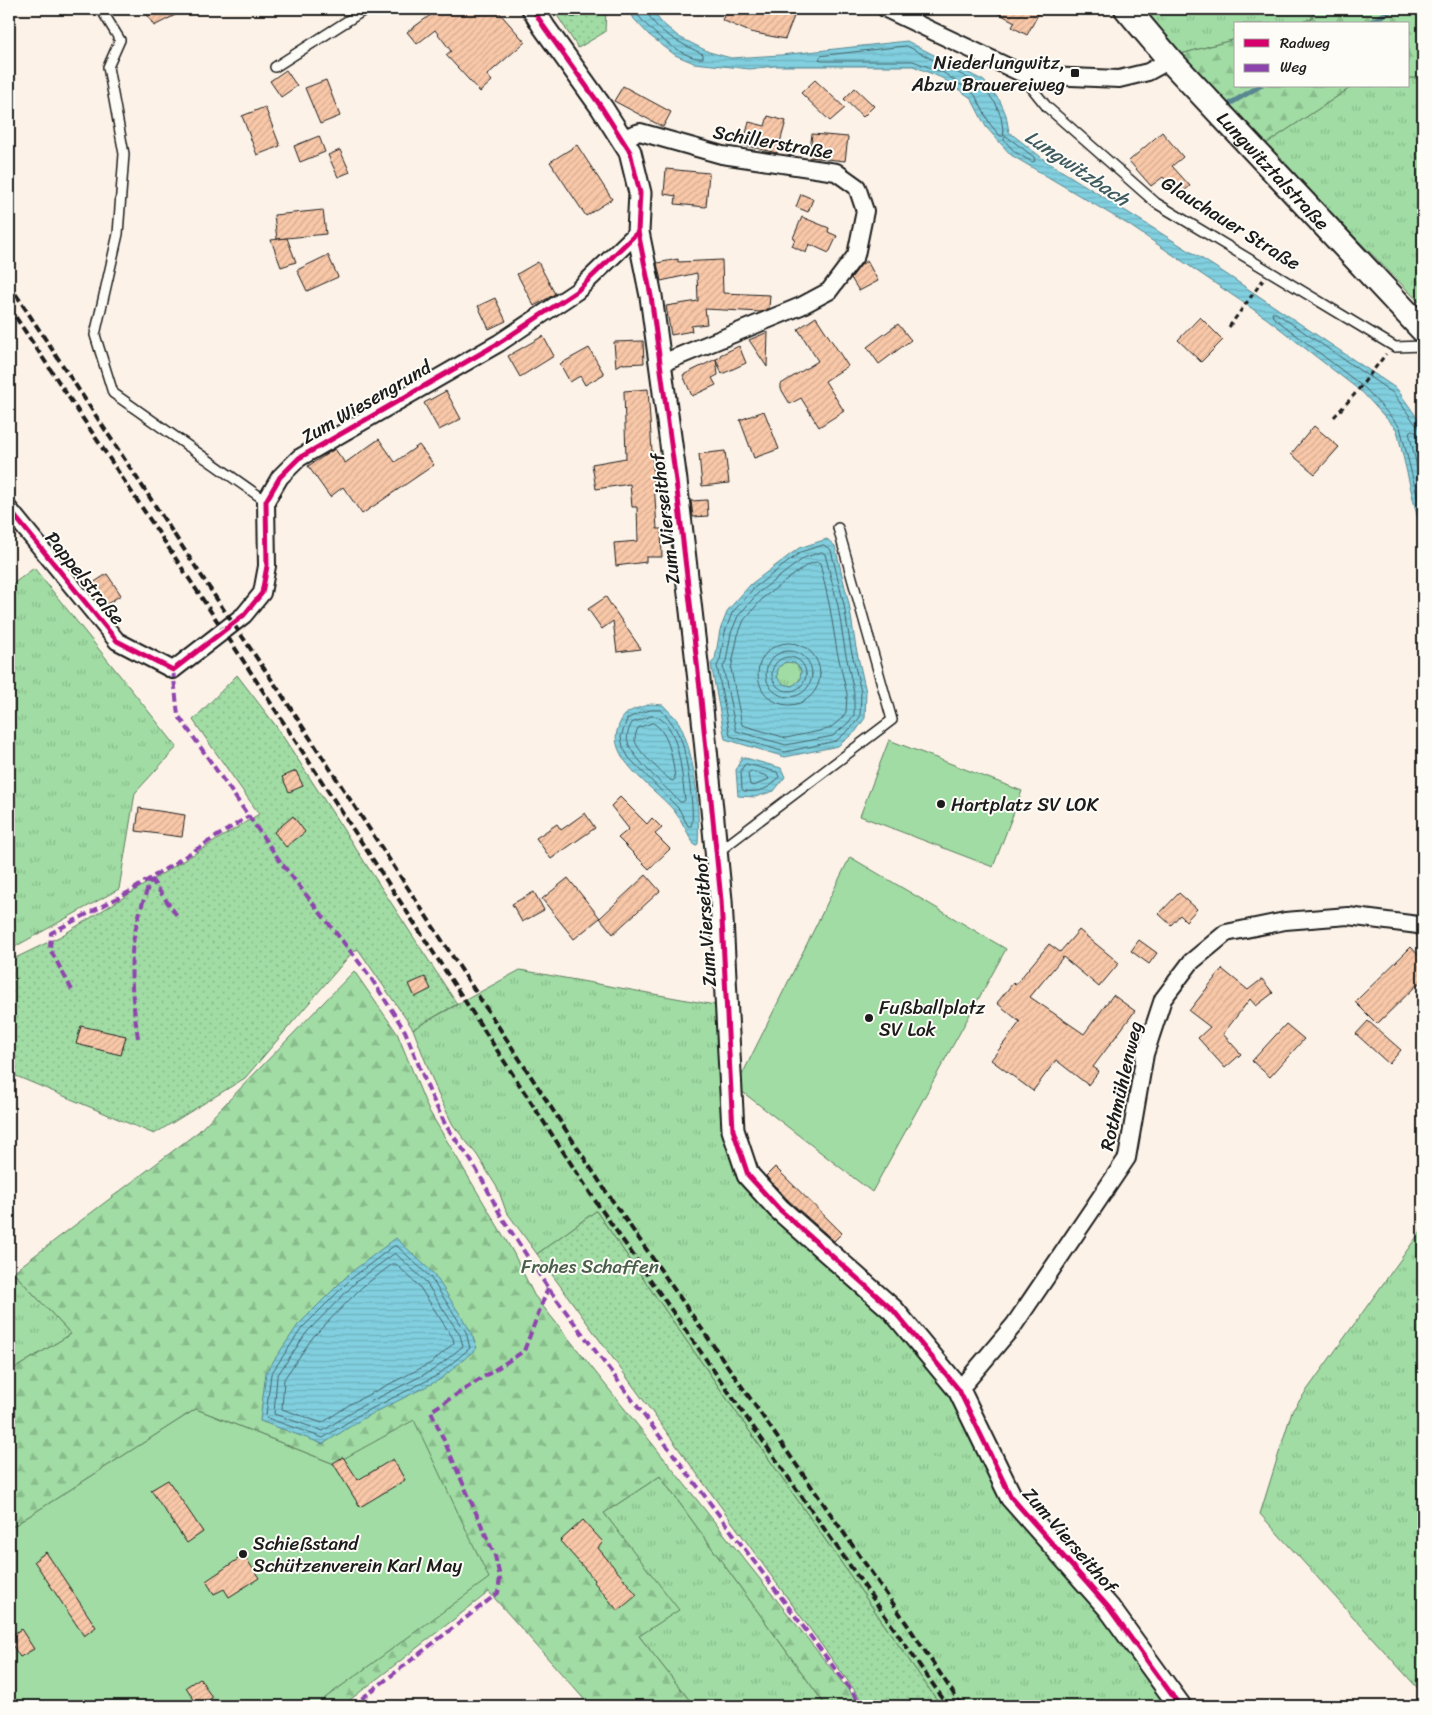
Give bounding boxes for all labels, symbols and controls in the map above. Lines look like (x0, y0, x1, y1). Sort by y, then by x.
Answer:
legend (1234, 22, 1410, 88)
text: Radweg (1280, 30, 1330, 56)
place label: Niederlungwitz, Abzw Brauereiweg (911, 46, 1065, 101)
text: Weg (1280, 54, 1307, 80)
marker: Niederlungwitz, Abzw Brauereiweg (1069, 67, 1081, 79)
street label: Lungwitztalstraße (1209, 103, 1338, 238)
street label: Schillerstraße (710, 115, 836, 169)
water label: Lungwitzbach (1018, 120, 1138, 217)
street label: Glauchauer Straße (1155, 167, 1307, 279)
street label: Zum Wiesengrund (294, 350, 439, 453)
street label: Zum Vierseithof (640, 450, 689, 587)
street label: Pappelstraße (36, 523, 134, 633)
place label: Hartplatz SV LOK (951, 788, 1100, 821)
marker: Hartplatz SV LOK (935, 798, 947, 810)
street label: Zum Vierseithof (684, 852, 726, 988)
place label: Fußballplatz SV Lok (879, 991, 986, 1046)
marker: Fußballplatz SV Lok (863, 1012, 875, 1024)
street label: Rothmühlenweg (1090, 1018, 1152, 1154)
park label: Frohes Schaffen (521, 1250, 659, 1283)
street label: Zum Vierseithof (1014, 1479, 1127, 1602)
place label: Schießstand Schützenverein Karl May (253, 1527, 462, 1582)
marker: Schießstand Schützenverein Karl May (237, 1548, 249, 1560)

